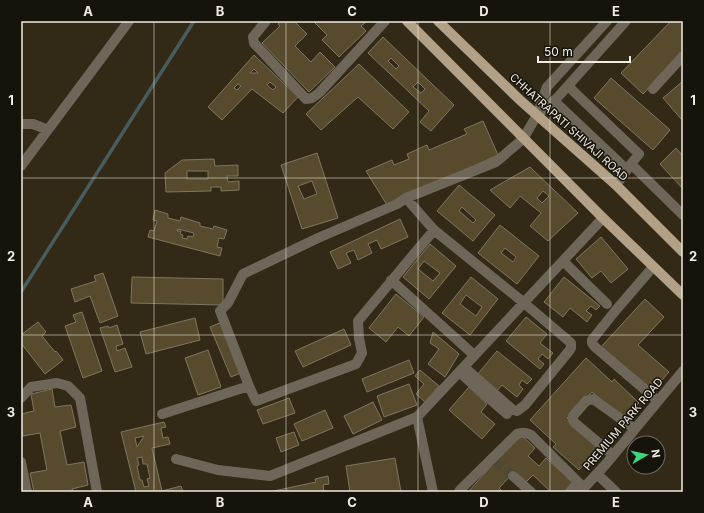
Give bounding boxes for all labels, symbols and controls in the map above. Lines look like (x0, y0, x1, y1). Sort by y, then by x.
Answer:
text: A (83, 3, 93, 19)
text: B (216, 3, 225, 19)
text: C (347, 3, 357, 19)
text: D (479, 3, 489, 19)
text: E (612, 3, 620, 19)
scale bar (538, 38, 630, 64)
text: 50 m (544, 44, 573, 59)
street label: CHHATRAPATI SHIVAJI ROAD (507, 70, 631, 184)
text: 1 (8, 92, 14, 108)
text: 1 (690, 92, 696, 108)
text: 2 (7, 248, 15, 264)
text: 2 (689, 248, 697, 264)
street label: PREMIUM PARK ROAD (580, 375, 666, 473)
text: 3 (7, 404, 15, 420)
text: 3 (689, 404, 697, 420)
north arrow (626, 435, 666, 475)
text: N (648, 448, 663, 459)
text: A (83, 494, 93, 510)
text: B (216, 494, 225, 510)
text: C (347, 494, 357, 510)
text: D (479, 494, 489, 510)
text: E (612, 494, 620, 510)

